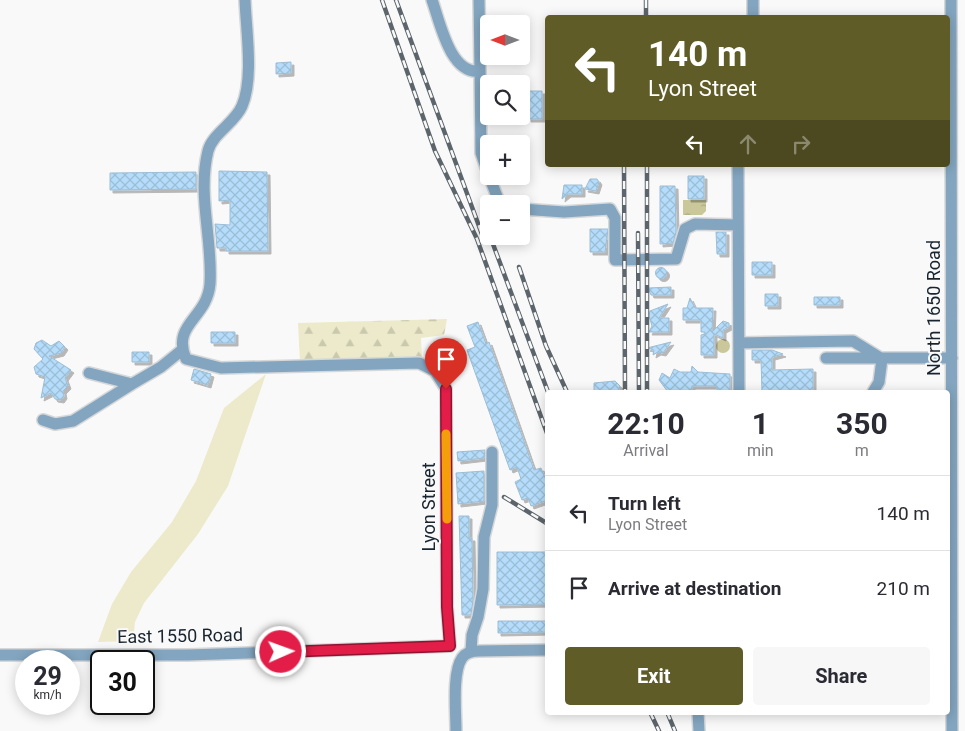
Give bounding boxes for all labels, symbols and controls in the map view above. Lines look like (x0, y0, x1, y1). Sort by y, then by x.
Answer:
north arrow (480, 15, 530, 65)
map controls (480, 15, 530, 245)
text: 140 m (648, 34, 747, 75)
icon: left (565, 35, 630, 100)
button: search (480, 75, 530, 125)
text: Lyon Street (648, 76, 757, 101)
icon: left (681, 130, 709, 158)
icon: ahead (734, 130, 762, 158)
icon: right (787, 130, 815, 158)
button: + (480, 135, 530, 185)
button: − (480, 195, 530, 245)
street label: North 1650 Road (923, 240, 944, 376)
pin (425, 338, 467, 389)
icon: arrive (432, 345, 460, 373)
text: 22:10 (607, 406, 685, 441)
text: 1 (752, 406, 769, 441)
text: 350 (836, 406, 888, 441)
text: Arrival (623, 441, 669, 460)
text: min (747, 441, 774, 460)
text: m (855, 441, 869, 460)
street label: Lyon Street (418, 462, 439, 552)
text: Turn left (608, 492, 681, 515)
icon: left (565, 499, 593, 527)
text: 140 m (877, 502, 930, 525)
text: Lyon Street (608, 515, 687, 534)
icon: arrive (565, 574, 593, 602)
text: Arrive at destination (608, 577, 781, 600)
text: 210 m (877, 577, 930, 600)
street label: East 1550 Road (117, 624, 243, 647)
position arrow (254, 625, 306, 677)
button: Exit (565, 647, 743, 705)
button: Share (753, 647, 930, 705)
speed limit sign: 30 (90, 650, 155, 715)
text: 29 (33, 662, 62, 691)
text: km/h (33, 688, 62, 702)

